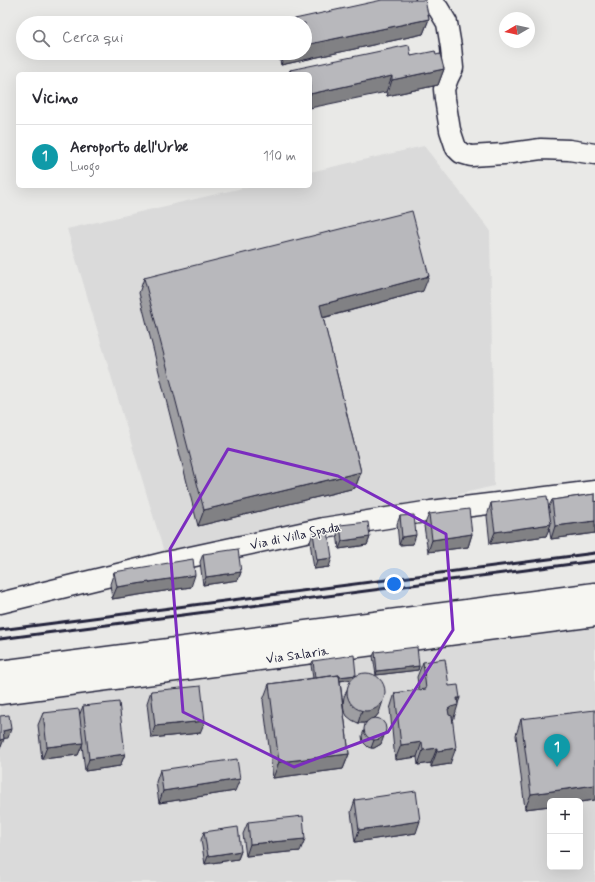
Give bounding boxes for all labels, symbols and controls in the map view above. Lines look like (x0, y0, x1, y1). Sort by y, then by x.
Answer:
north arrow (499, 12, 535, 48)
search box (16, 16, 312, 60)
icon: search (30, 27, 52, 49)
text: Cerca qui (62, 28, 123, 48)
text: Vicino (32, 87, 78, 109)
text: Aeroporto dell'Urbe (70, 138, 188, 158)
text: 1 (42, 148, 48, 165)
text: 110 m (263, 148, 296, 165)
text: Luogo (70, 158, 100, 175)
street label: Via di Villa Spada (249, 519, 342, 554)
your location (384, 574, 404, 594)
street label: Via Salaria (265, 643, 330, 668)
pin: 1 (544, 734, 570, 767)
map controls (547, 798, 583, 870)
button: + (547, 798, 583, 834)
button: − (547, 834, 583, 870)

